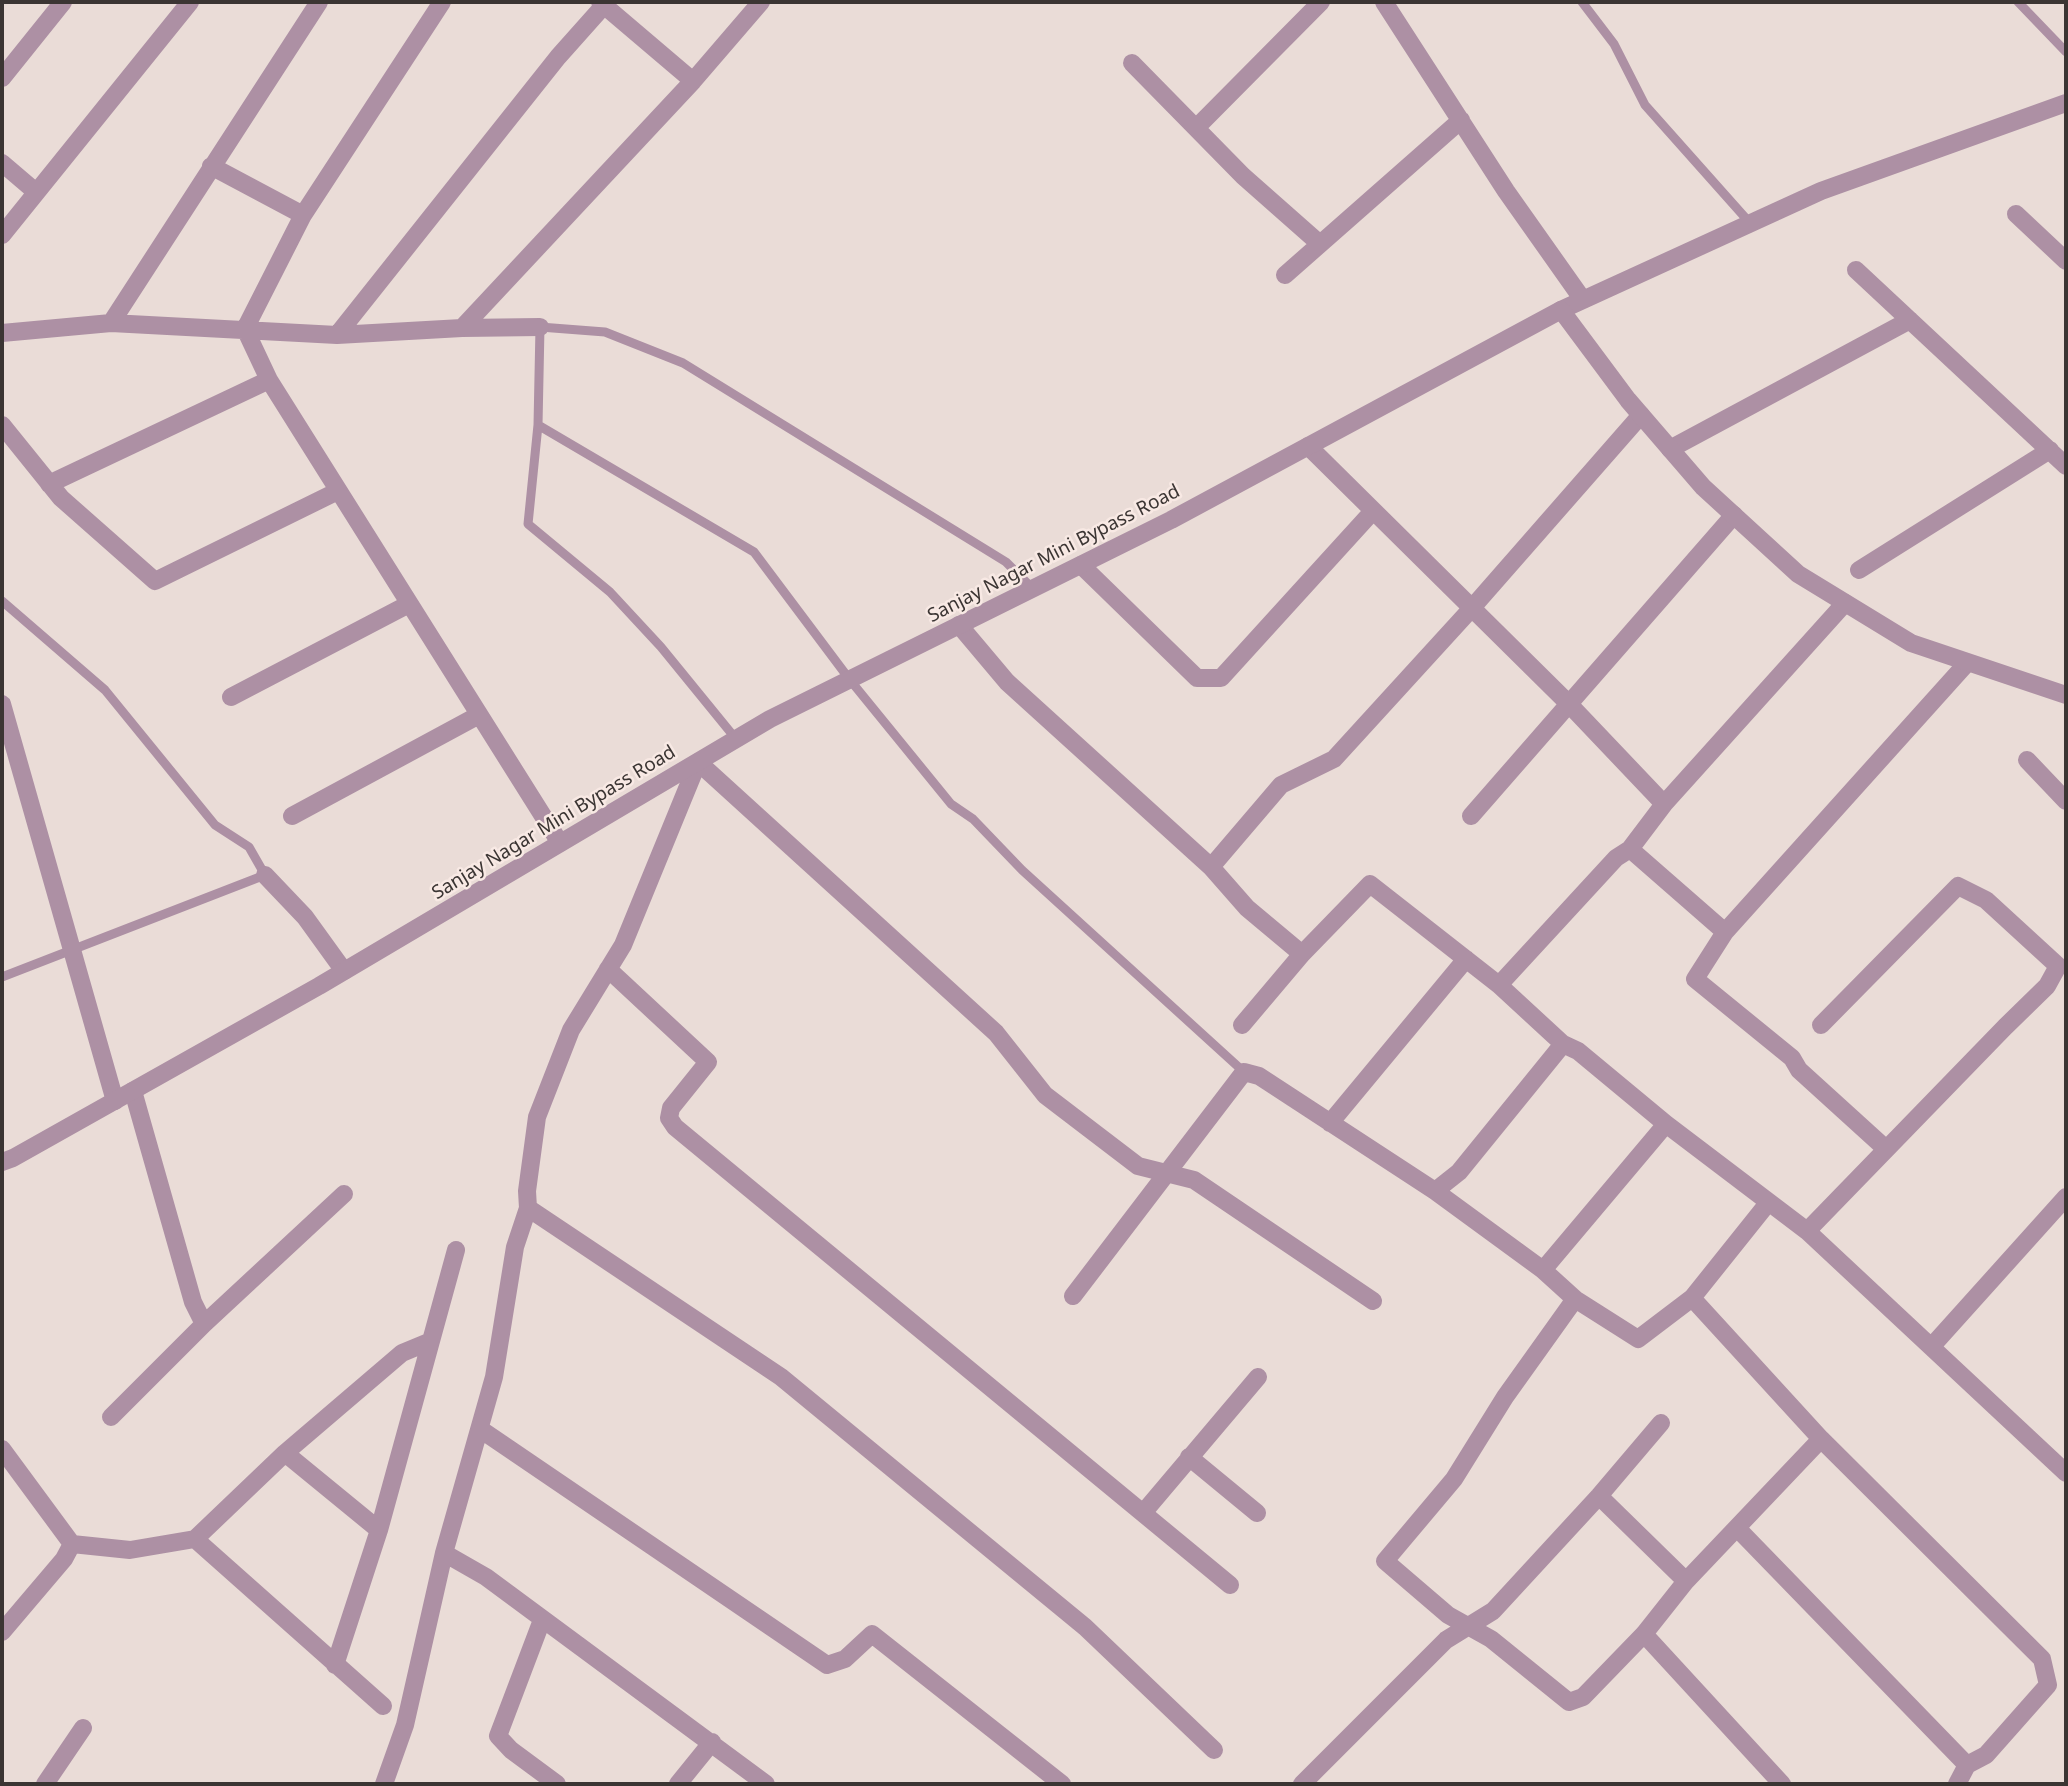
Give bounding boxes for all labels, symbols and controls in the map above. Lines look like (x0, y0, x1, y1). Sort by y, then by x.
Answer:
street label: Sanjay Nagar Mini Bypass Road (924, 480, 1184, 628)
street label: Sanjay Nagar Mini Bypass Road (428, 741, 680, 905)

